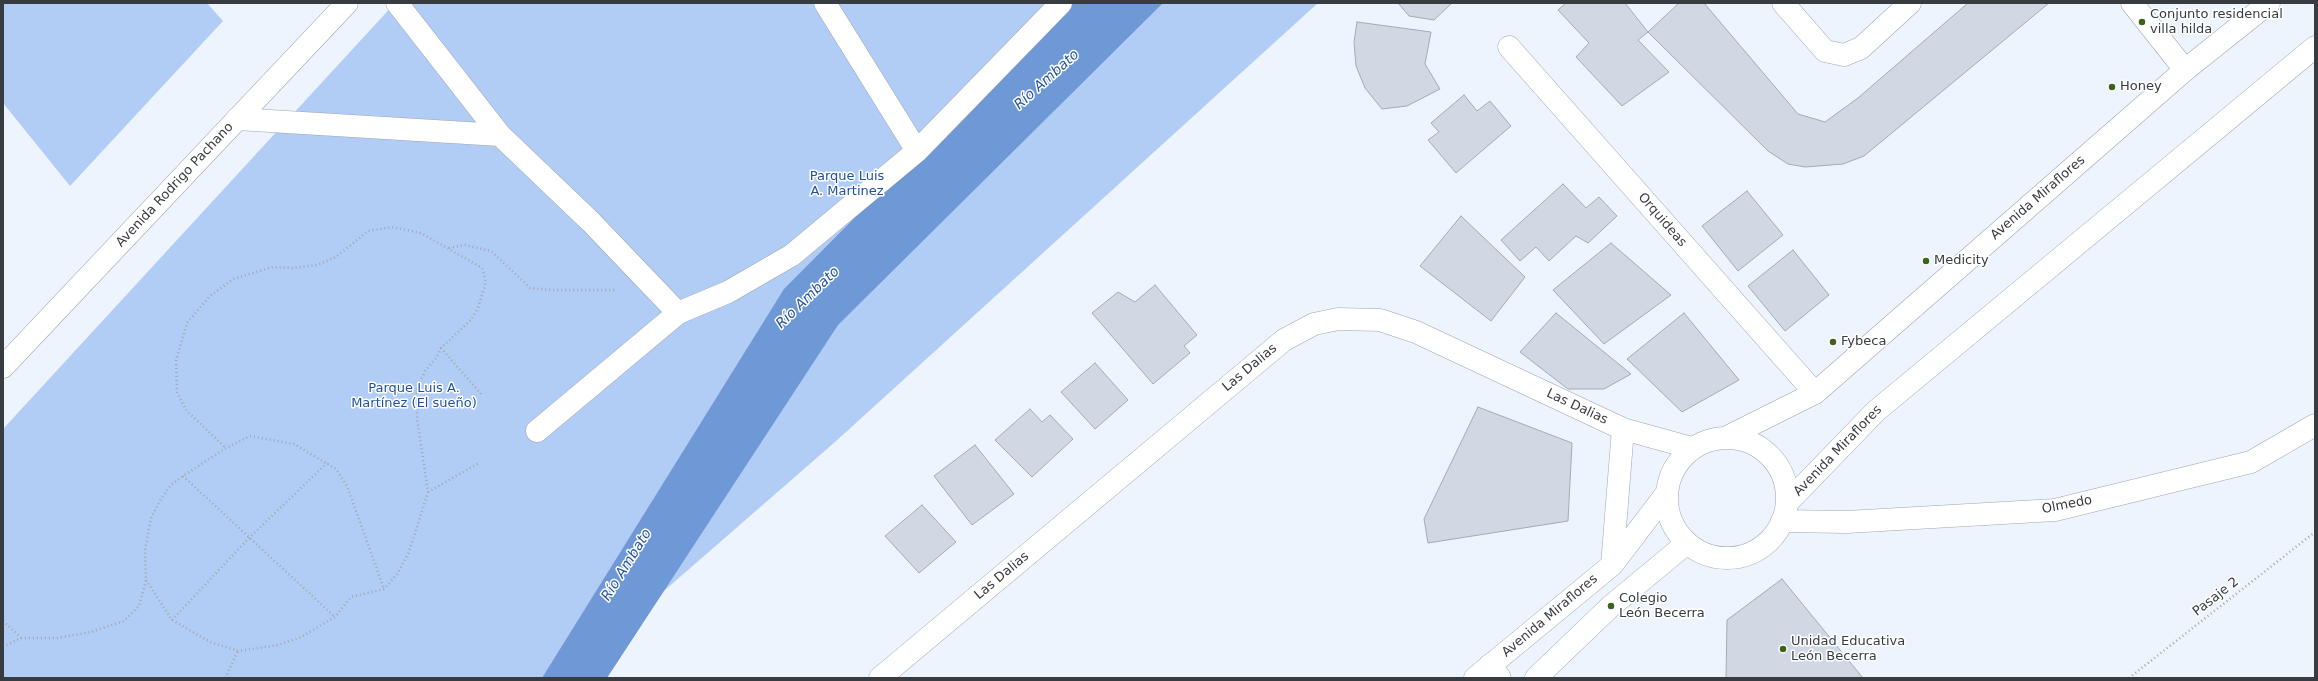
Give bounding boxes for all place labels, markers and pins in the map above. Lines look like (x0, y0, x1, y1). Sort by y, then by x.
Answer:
place label: Conjunto residencial villa hilda (2150, 7, 2283, 38)
marker: Conjunto residencial villa hilda (2137, 17, 2147, 27)
place label: Honey (2120, 79, 2162, 95)
marker: Honey (2107, 82, 2117, 92)
place label: Medicity (1934, 253, 1989, 269)
marker: Medicity (1921, 256, 1931, 266)
place label: Fybeca (1841, 334, 1886, 350)
marker: Fybeca (1828, 337, 1838, 347)
place label: Colegio León Becerra (1619, 591, 1705, 622)
marker: Colegio León Becerra (1606, 601, 1616, 611)
place label: Unidad Educativa León Becerra (1791, 634, 1905, 665)
marker: Unidad Educativa León Becerra (1778, 644, 1788, 654)

